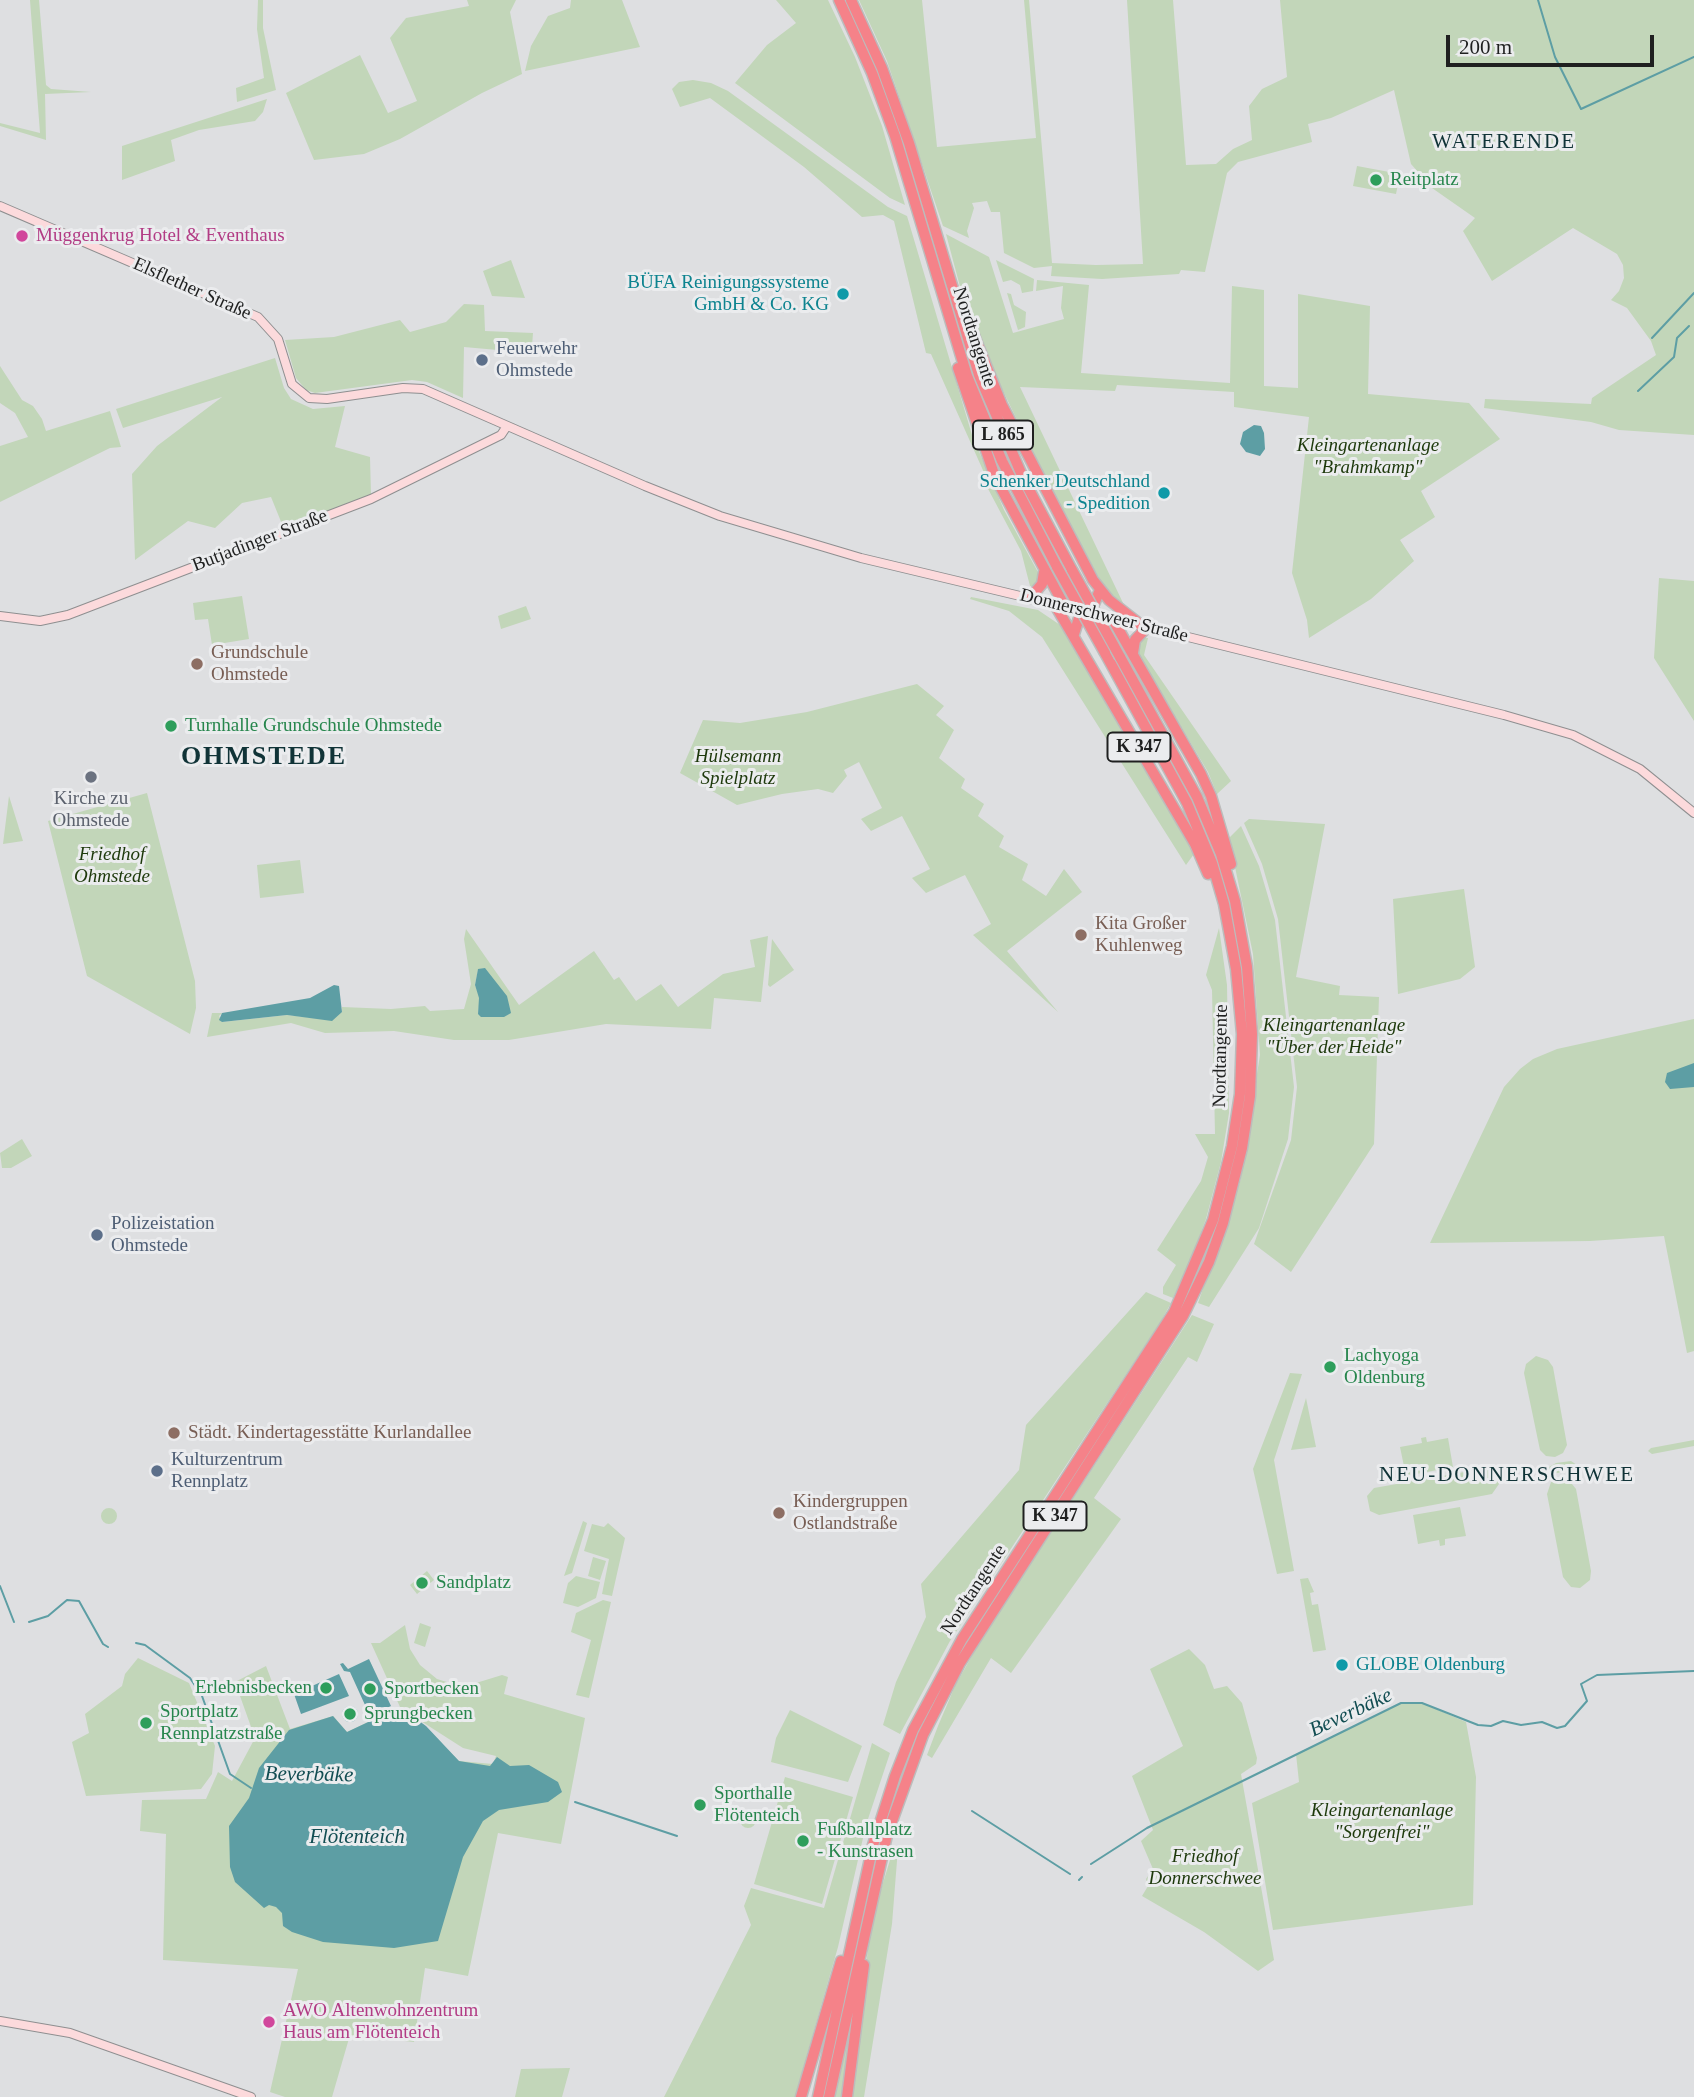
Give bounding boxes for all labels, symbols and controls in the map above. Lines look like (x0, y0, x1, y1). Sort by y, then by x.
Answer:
scale bar (1449, 21, 1657, 65)
text: 200 m (1459, 35, 1512, 59)
district label: WATERENDE (1433, 129, 1575, 155)
place label: Reitplatz (1390, 169, 1459, 191)
marker: Reitplatz (1368, 172, 1384, 188)
place label: Müggenkrug Hotel & Eventhaus (36, 225, 285, 247)
marker: Müggenkrug Hotel & Eventhaus (14, 228, 30, 244)
street label: Elsflether Straße (129, 253, 255, 325)
place label: BÜFA Reinigungssysteme GmbH & Co. KG (627, 272, 829, 316)
street label: Nordtangente (947, 284, 1001, 390)
marker: BÜFA Reinigungssysteme GmbH & Co. KG (835, 286, 851, 302)
place label: Feuerwehr Ohmstede (496, 338, 577, 382)
marker: Feuerwehr Ohmstede (474, 352, 490, 368)
road number: L 865 (973, 421, 1033, 450)
park label: Kleingartenanlage "Brahmkamp" (1297, 435, 1439, 479)
place label: Schenker Deutschland - Spedition (980, 471, 1150, 515)
marker: Schenker Deutschland - Spedition (1156, 485, 1172, 501)
street label: Butjadinger Straße (189, 505, 331, 577)
street label: Donnerschweer Straße (1018, 584, 1190, 648)
place label: Grundschule Ohmstede (211, 642, 308, 686)
marker: Grundschule Ohmstede (189, 656, 205, 672)
place label: Turnhalle Grundschule Ohmstede (185, 715, 442, 737)
marker: Turnhalle Grundschule Ohmstede (163, 718, 179, 734)
road number: K 347 (1108, 732, 1170, 762)
district label: OHMSTEDE (182, 741, 346, 773)
park label: Hülsemann Spielplatz (695, 746, 781, 790)
marker: Kirche zu Ohmstede (83, 769, 99, 785)
place label: Kirche zu Ohmstede (52, 788, 130, 832)
park label: Friedhof Ohmstede (74, 844, 150, 888)
place label: Kita Großer Kuhlenweg (1095, 913, 1186, 957)
marker: Kita Großer Kuhlenweg (1073, 927, 1089, 943)
street label: Nordtangente (1209, 1004, 1233, 1108)
park label: Kleingartenanlage "Über der Heide" (1263, 1015, 1405, 1059)
place label: Polizeistation Ohmstede (111, 1213, 214, 1257)
marker: Polizeistation Ohmstede (89, 1227, 105, 1243)
place label: Lachyoga Oldenburg (1344, 1345, 1425, 1389)
marker: Lachyoga Oldenburg (1322, 1359, 1338, 1375)
place label: Städt. Kindertagesstätte Kurlandallee (188, 1422, 471, 1444)
marker: Städt. Kindertagesstätte Kurlandallee (166, 1425, 182, 1441)
place label: Kulturzentrum Rennplatz (171, 1449, 283, 1493)
district label: NEU-DONNERSCHWEE (1381, 1462, 1633, 1488)
marker: Kulturzentrum Rennplatz (149, 1463, 165, 1479)
place label: Kindergruppen Ostlandstraße (793, 1491, 908, 1535)
road number: K 347 (1024, 1502, 1086, 1531)
marker: Kindergruppen Ostlandstraße (771, 1505, 787, 1521)
street label: Nordtangente (936, 1540, 1012, 1640)
place label: Sandplatz (436, 1572, 511, 1594)
marker: Sandplatz (414, 1575, 430, 1591)
place label: GLOBE Oldenburg (1356, 1654, 1505, 1676)
marker: GLOBE Oldenburg (1334, 1657, 1350, 1673)
place label: Erlebnisbecken (195, 1677, 312, 1699)
place label: Sportbecken (384, 1678, 479, 1700)
marker: Erlebnisbecken (318, 1680, 334, 1696)
marker: Sportbecken (362, 1681, 378, 1697)
water label: Beverbäke (1306, 1683, 1396, 1743)
place label: Sportplatz Rennplatzstraße (160, 1701, 282, 1745)
place label: Sprungbecken (364, 1703, 473, 1725)
marker: Sprungbecken (342, 1706, 358, 1722)
marker: Sportplatz Rennplatzstraße (138, 1715, 154, 1731)
water label: Beverbäke (264, 1762, 354, 1788)
place label: Sporthalle Flötenteich (714, 1783, 799, 1827)
marker: Sporthalle Flötenteich (692, 1797, 708, 1813)
park label: Kleingartenanlage "Sorgenfrei" (1311, 1800, 1453, 1844)
place label: Fußballplatz - Kunstrasen (817, 1819, 914, 1863)
water label: Flötenteich (309, 1824, 405, 1850)
marker: Fußballplatz - Kunstrasen (795, 1833, 811, 1849)
park label: Friedhof Donnerschwee (1149, 1846, 1261, 1890)
place label: AWO Altenwohnzentrum Haus am Flötenteich (283, 2000, 478, 2044)
marker: AWO Altenwohnzentrum Haus am Flötenteich (261, 2014, 277, 2030)

